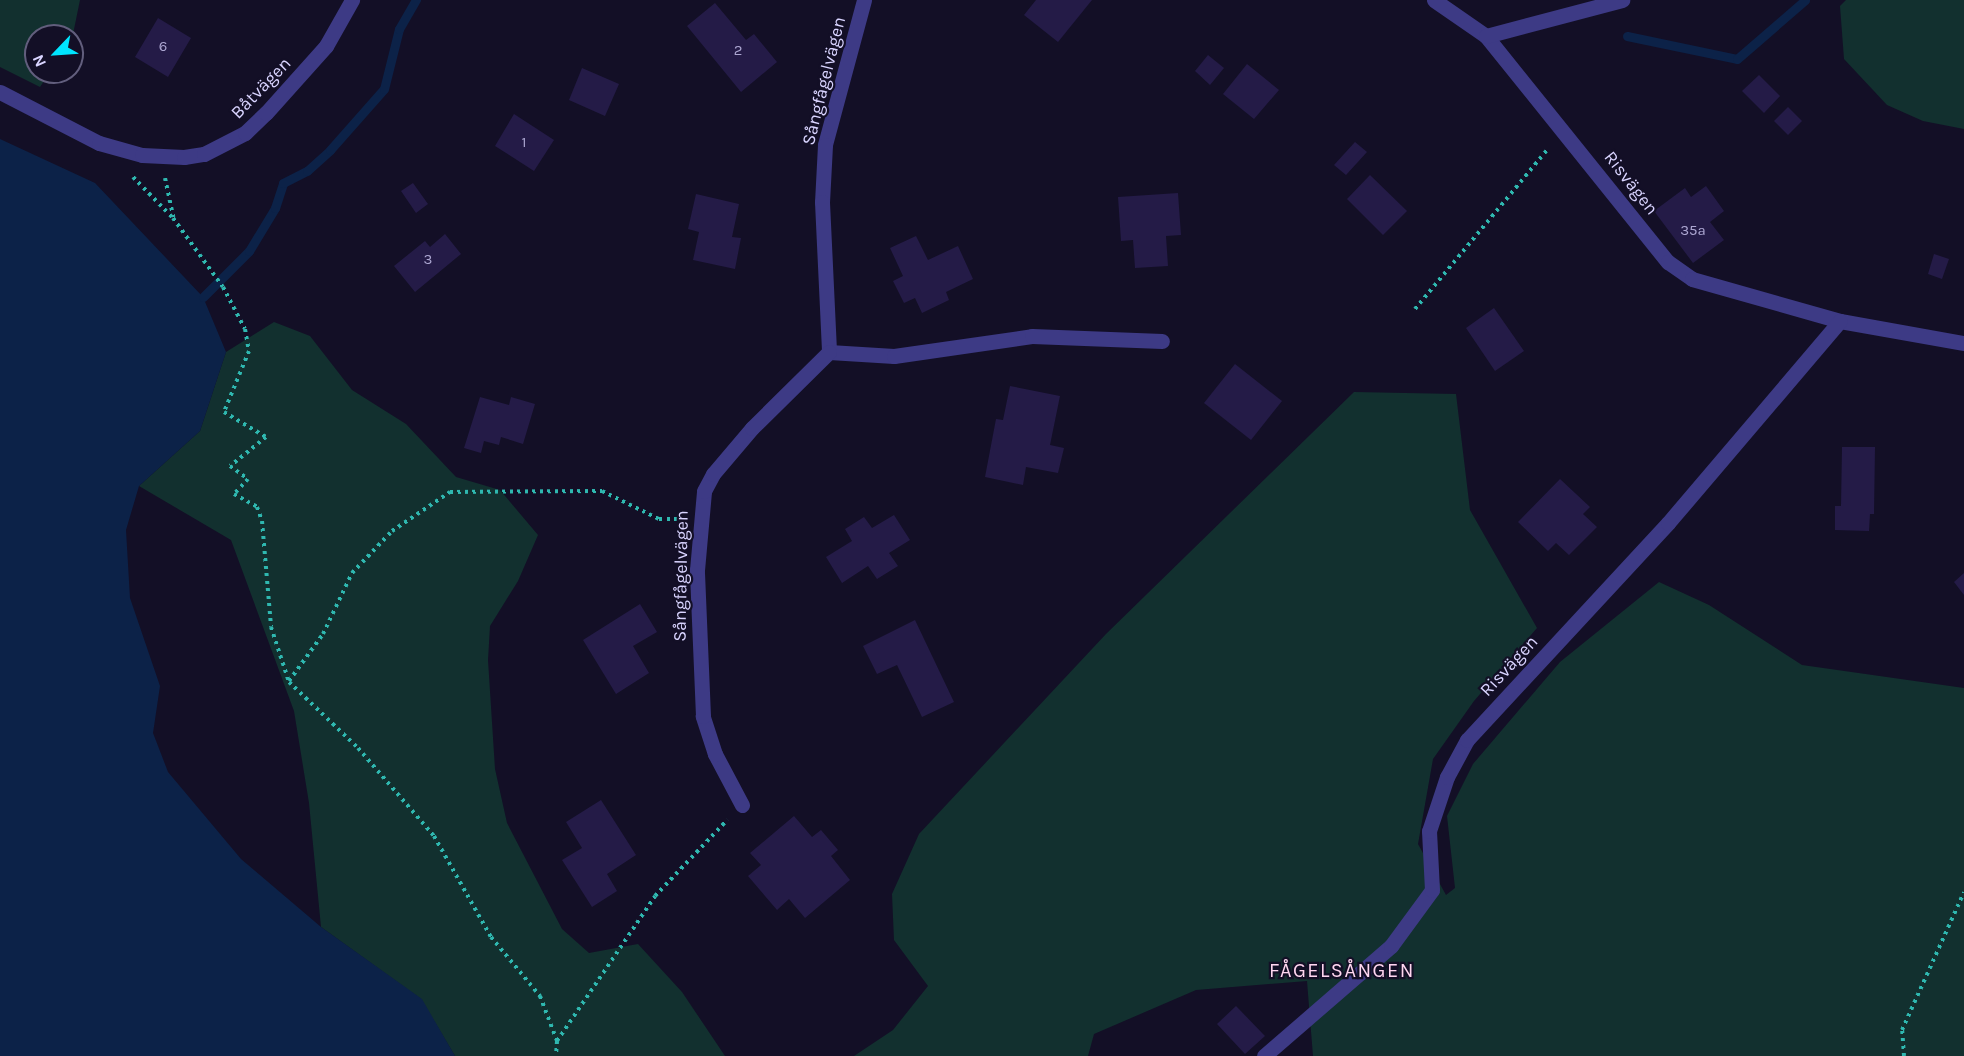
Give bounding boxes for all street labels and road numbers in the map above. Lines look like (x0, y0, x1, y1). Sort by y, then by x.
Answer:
street label: Sångfågelvägen (798, 15, 850, 147)
street label: Båtvägen (226, 53, 296, 123)
street label: Risvägen (1599, 147, 1663, 219)
street label: Sångfågelvägen (669, 510, 693, 642)
street label: Risvägen (1476, 631, 1542, 701)

